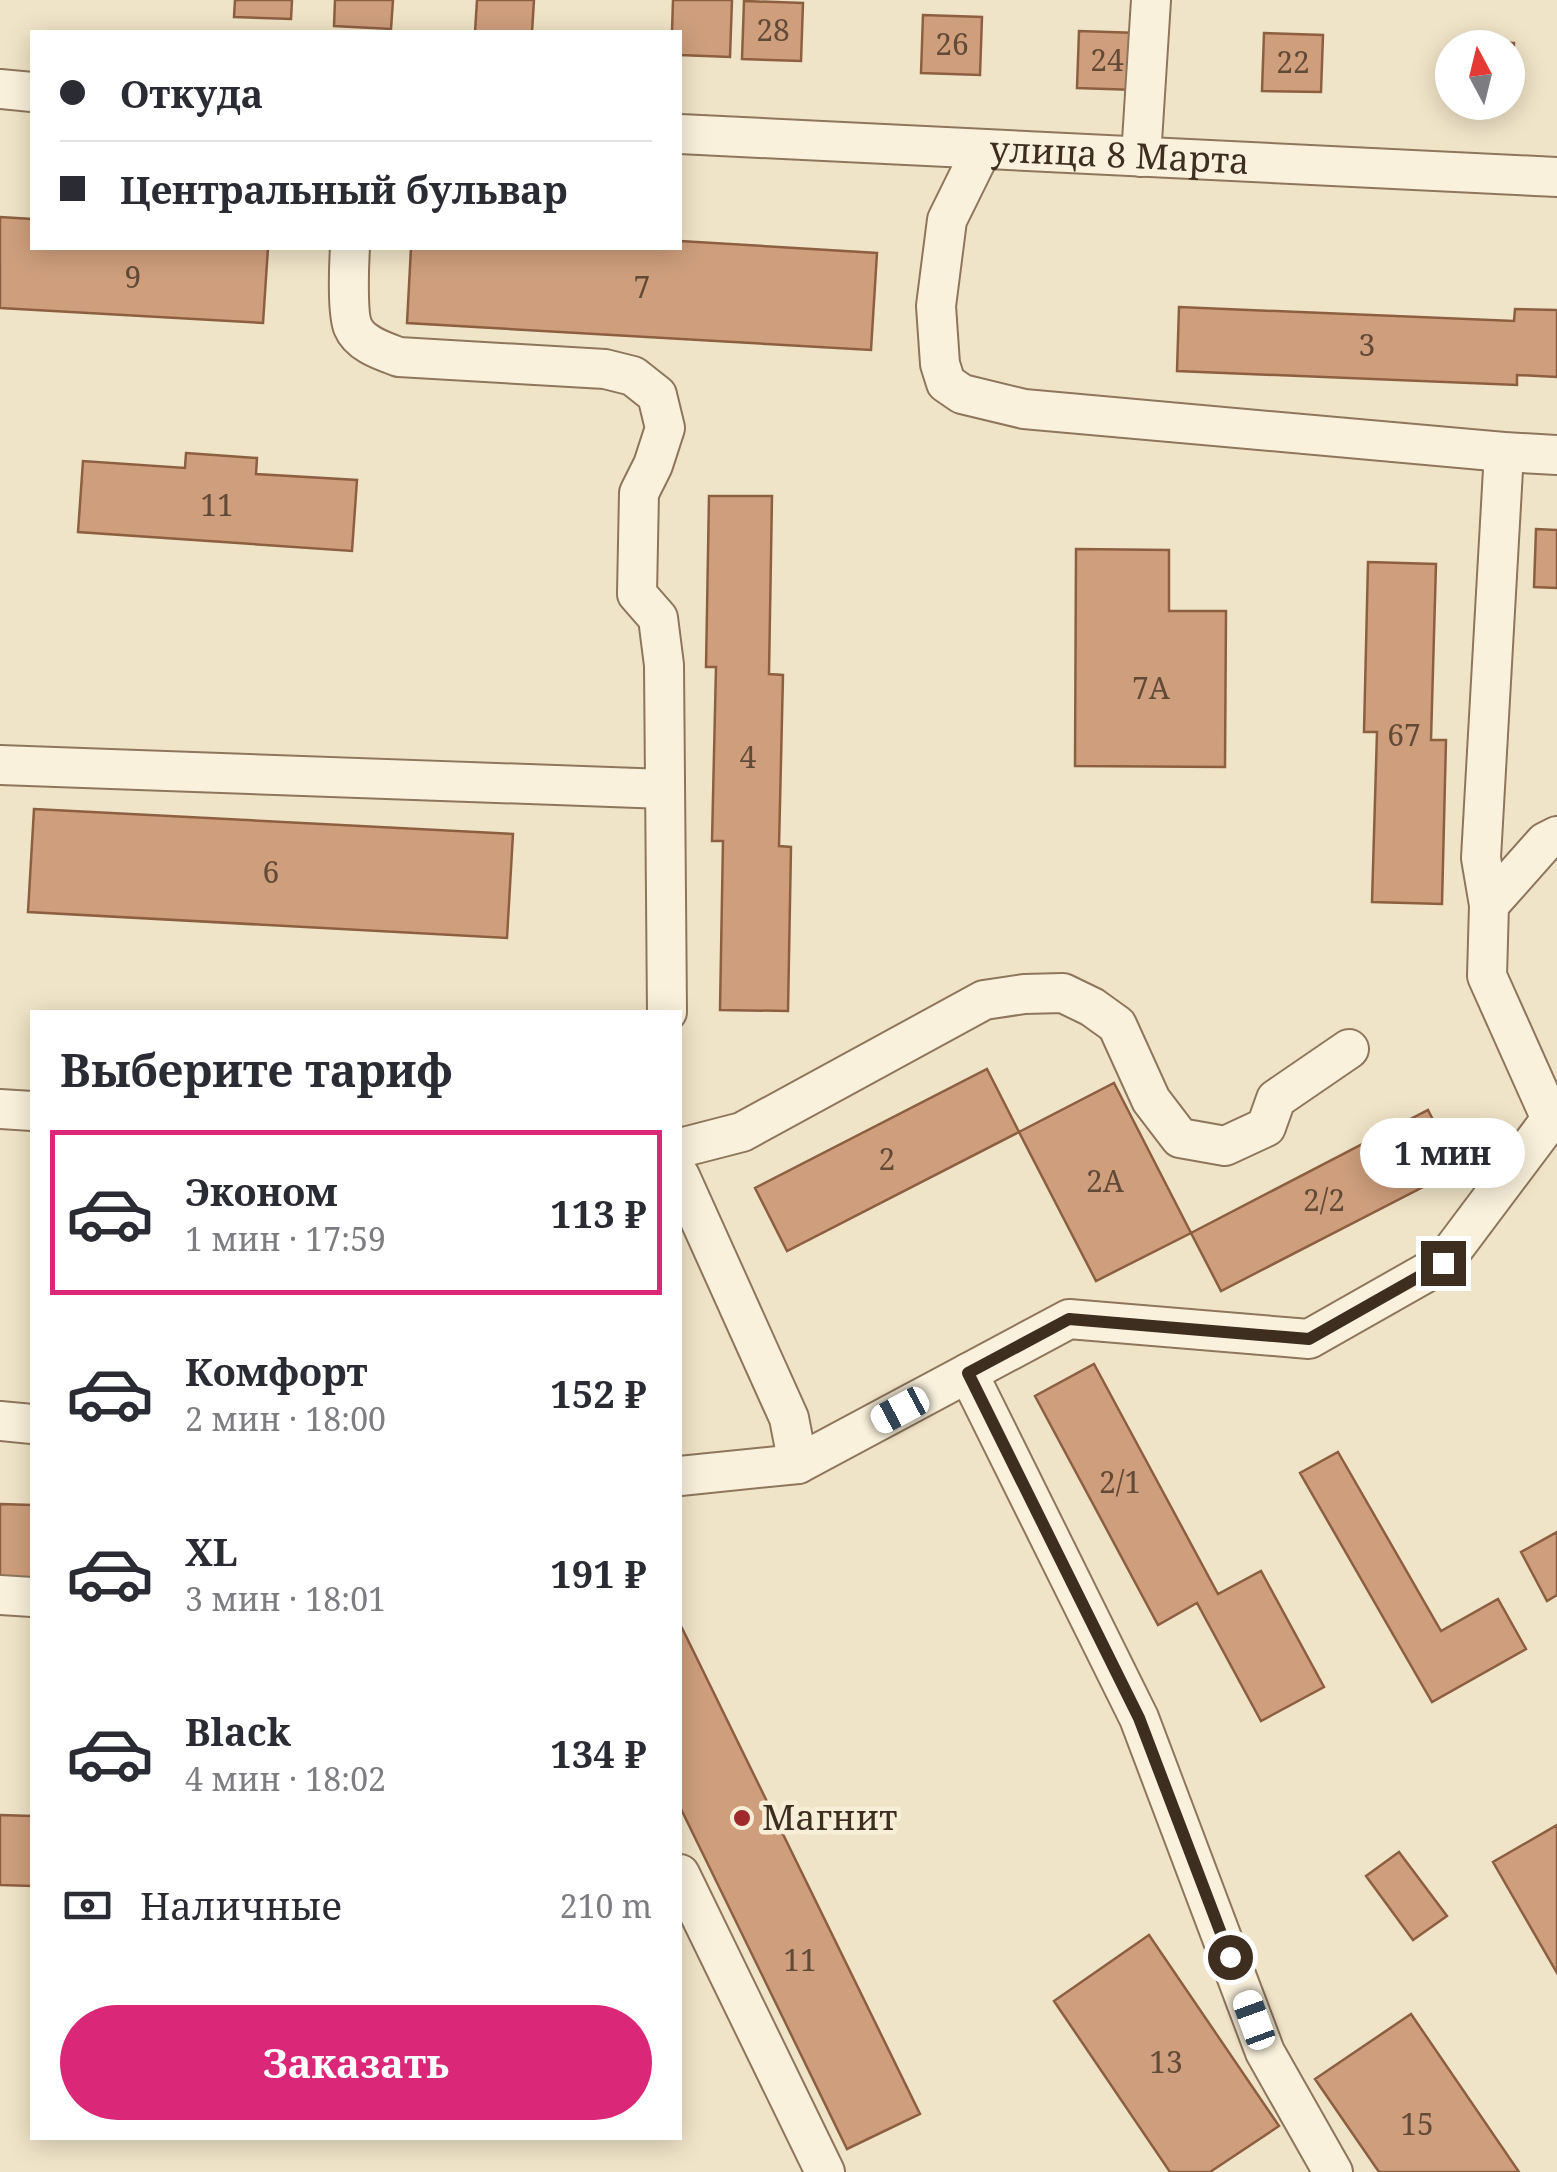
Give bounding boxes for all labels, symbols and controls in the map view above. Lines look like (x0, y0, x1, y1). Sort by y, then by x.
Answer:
house number: 28 (756, 9, 790, 50)
house number: 26 (935, 23, 969, 64)
north arrow (1435, 30, 1525, 120)
map controls (1435, 30, 1525, 120)
house number: 24 (1090, 39, 1124, 80)
house number: 22 (1276, 41, 1310, 82)
text: Откуда (120, 67, 263, 119)
street label: улица 8 Марта (989, 124, 1251, 184)
text: Центральный бульвар (120, 163, 567, 215)
house number: 9 (125, 256, 141, 297)
house number: 7 (634, 266, 650, 307)
house number: 3 (1359, 324, 1375, 365)
house number: 11 (200, 484, 234, 525)
house number: 7А (1132, 667, 1171, 708)
house number: 67 (1387, 714, 1421, 755)
house number: 4 (740, 736, 757, 777)
house number: 6 (263, 851, 279, 892)
text: Выберите тариф (60, 1039, 453, 1100)
callout: 1 мин (1360, 1118, 1526, 1188)
text: 1 мин (1394, 1131, 1491, 1174)
house number: 2 (879, 1138, 895, 1179)
house number: 2А (1086, 1160, 1125, 1201)
text: Эконом (185, 1165, 338, 1217)
icon: car (65, 1168, 155, 1258)
house number: 2/2 (1303, 1179, 1345, 1220)
text: 113 ₽ (550, 1187, 647, 1239)
text: 1 мин · 17:59 (185, 1217, 386, 1260)
route end (1421, 1241, 1466, 1286)
text: Комфорт (185, 1345, 368, 1397)
icon: car (65, 1348, 155, 1438)
text: 152 ₽ (550, 1367, 647, 1419)
car (866, 1383, 934, 1437)
text: 2 мин · 18:00 (185, 1397, 386, 1440)
house number: 2/1 (1099, 1461, 1141, 1502)
text: XL (185, 1525, 238, 1577)
icon: car (65, 1528, 155, 1618)
text: 191 ₽ (550, 1547, 647, 1599)
text: 3 мин · 18:01 (185, 1577, 386, 1620)
text: Black (185, 1705, 291, 1757)
icon: car (65, 1708, 155, 1798)
text: 134 ₽ (550, 1727, 647, 1779)
text: 4 мин · 18:02 (185, 1757, 386, 1800)
place label: Магнит (762, 1793, 898, 1840)
marker: Магнит (731, 1807, 753, 1829)
icon: cash (60, 1878, 115, 1933)
text: Наличные (140, 1879, 342, 1931)
text: 210 m (560, 1884, 652, 1927)
route start (1208, 1935, 1253, 1980)
house number: 11 (783, 1939, 817, 1980)
car (1230, 1987, 1278, 2053)
button: Заказать (60, 2005, 652, 2120)
house number: 13 (1149, 2041, 1183, 2082)
house number: 15 (1400, 2103, 1434, 2144)

